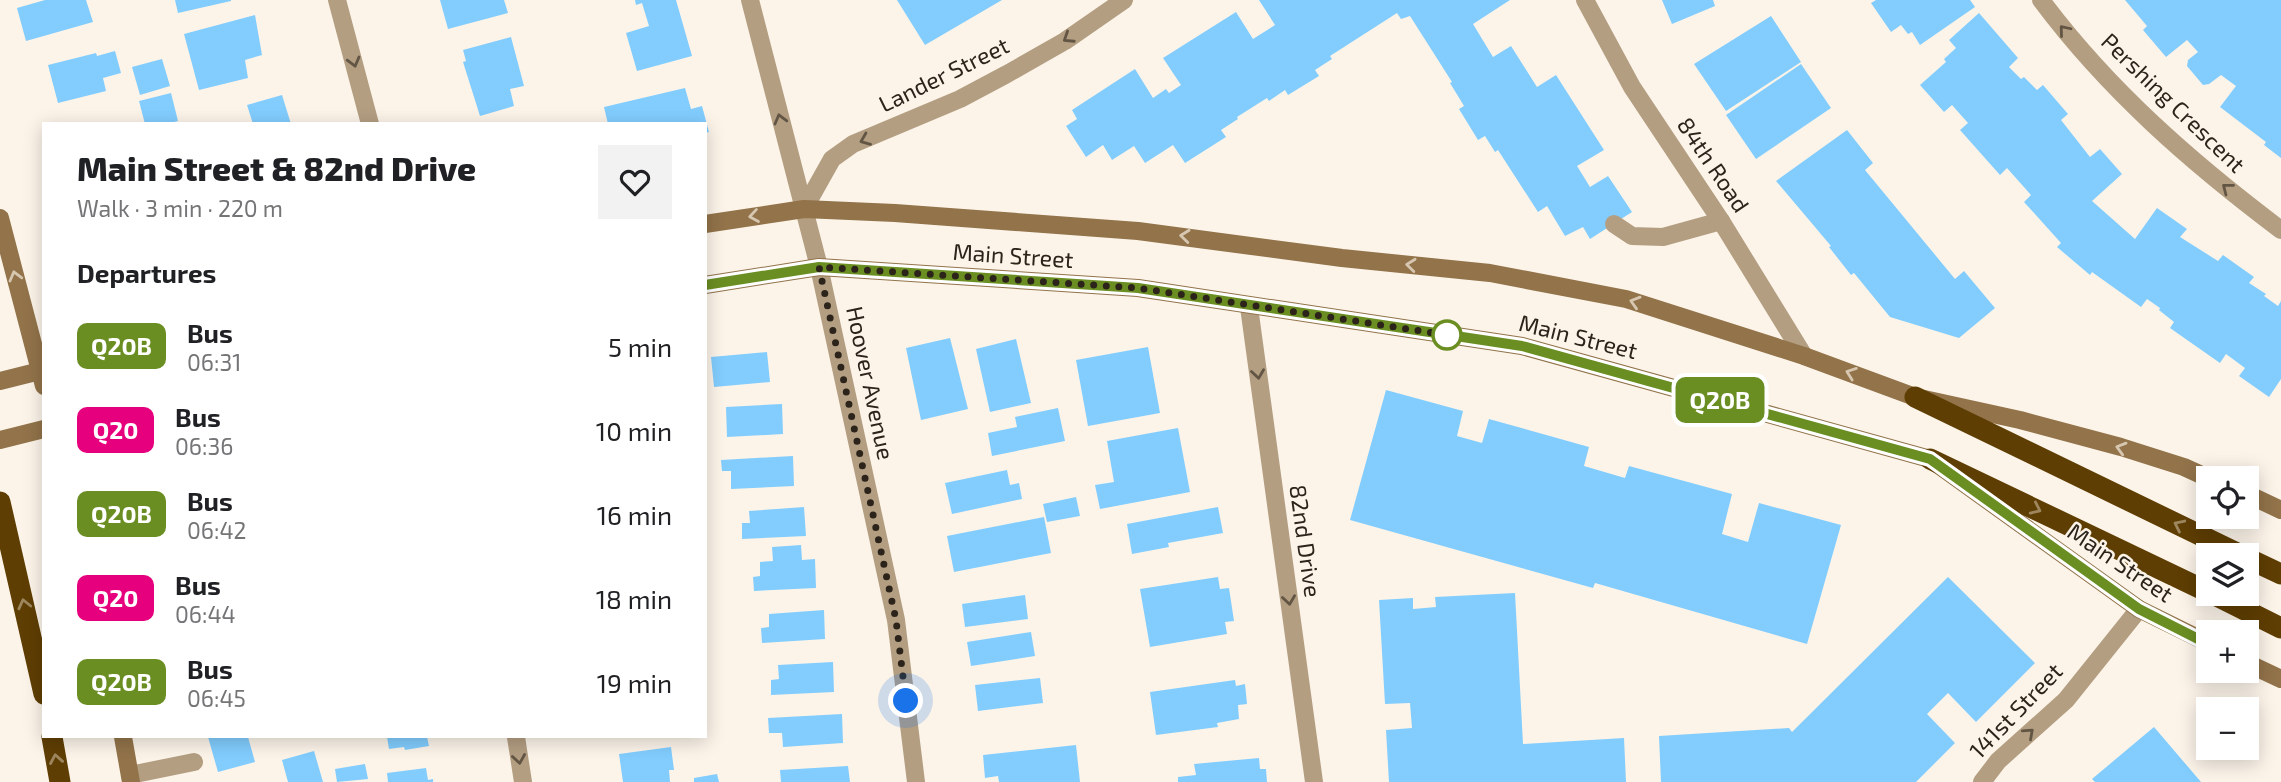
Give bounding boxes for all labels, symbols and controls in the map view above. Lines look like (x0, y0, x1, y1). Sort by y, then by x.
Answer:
one-way arrow (2060, 25, 2072, 38)
street label: Pershing Crescent (2096, 27, 2251, 178)
street label: Lander Street (874, 30, 1013, 118)
one-way arrow (1063, 30, 1076, 43)
one-way arrow (345, 56, 360, 68)
street label: 84th Road (1672, 112, 1756, 217)
one-way arrow (774, 113, 788, 125)
one-way arrow (859, 131, 871, 145)
button: heart (598, 145, 672, 219)
text: Main Street & 82nd Drive (77, 148, 476, 188)
one-way arrow (2222, 184, 2234, 197)
text: Walk · 3 min · 220 m (77, 194, 283, 222)
one-way arrow (748, 209, 760, 224)
one-way arrow (1179, 229, 1190, 244)
street label: Main Street (952, 237, 1075, 273)
text: Departures (77, 257, 216, 288)
one-way arrow (1405, 257, 1416, 272)
one-way arrow (9, 270, 23, 282)
one-way arrow (1629, 296, 1641, 310)
street label: Hoover Avenue (841, 304, 901, 462)
street label: Main Street (1516, 308, 1641, 364)
text: Bus (187, 317, 233, 348)
unlabelled marker (1432, 320, 1462, 350)
text: Q20B (91, 331, 152, 360)
text: 5 min (608, 331, 672, 362)
text: 06:31 (187, 348, 241, 376)
one-way arrow (1845, 367, 1857, 381)
one-way arrow (1250, 368, 1265, 380)
line badge: Q20B (1671, 377, 1769, 423)
text: Q20B (1690, 385, 1750, 414)
text: Bus (175, 401, 221, 432)
text: Q20 (93, 415, 138, 444)
text: 10 min (596, 415, 672, 446)
text: 06:36 (175, 432, 233, 460)
one-way arrow (2115, 441, 2127, 456)
map controls (2196, 466, 2259, 760)
button: locate (2196, 466, 2259, 529)
street label: 82nd Drive (1284, 483, 1328, 599)
text: Bus (187, 485, 233, 516)
text: Q20B (91, 499, 152, 528)
text: 16 min (597, 499, 672, 530)
one-way arrow (2029, 501, 2041, 515)
text: 06:42 (187, 516, 247, 544)
street label: Main Street (2063, 517, 2179, 608)
one-way arrow (2174, 519, 2186, 533)
button: layers (2196, 543, 2259, 606)
text: Bus (175, 569, 221, 600)
text: Q20 (93, 583, 138, 612)
text: 18 min (596, 583, 672, 614)
one-way arrow (1281, 594, 1296, 606)
one-way arrow (18, 598, 32, 610)
text: 06:44 (175, 600, 236, 628)
button: + (2196, 620, 2259, 683)
text: Bus (187, 653, 233, 684)
street label: 141st Street (1963, 657, 2068, 764)
text: Q20B (91, 667, 152, 696)
text: 19 min (597, 667, 672, 698)
your location (888, 683, 923, 718)
text: 06:45 (187, 684, 246, 712)
button: − (2196, 697, 2259, 760)
one-way arrow (2021, 729, 2034, 741)
one-way arrow (50, 753, 65, 765)
one-way arrow (511, 753, 526, 765)

